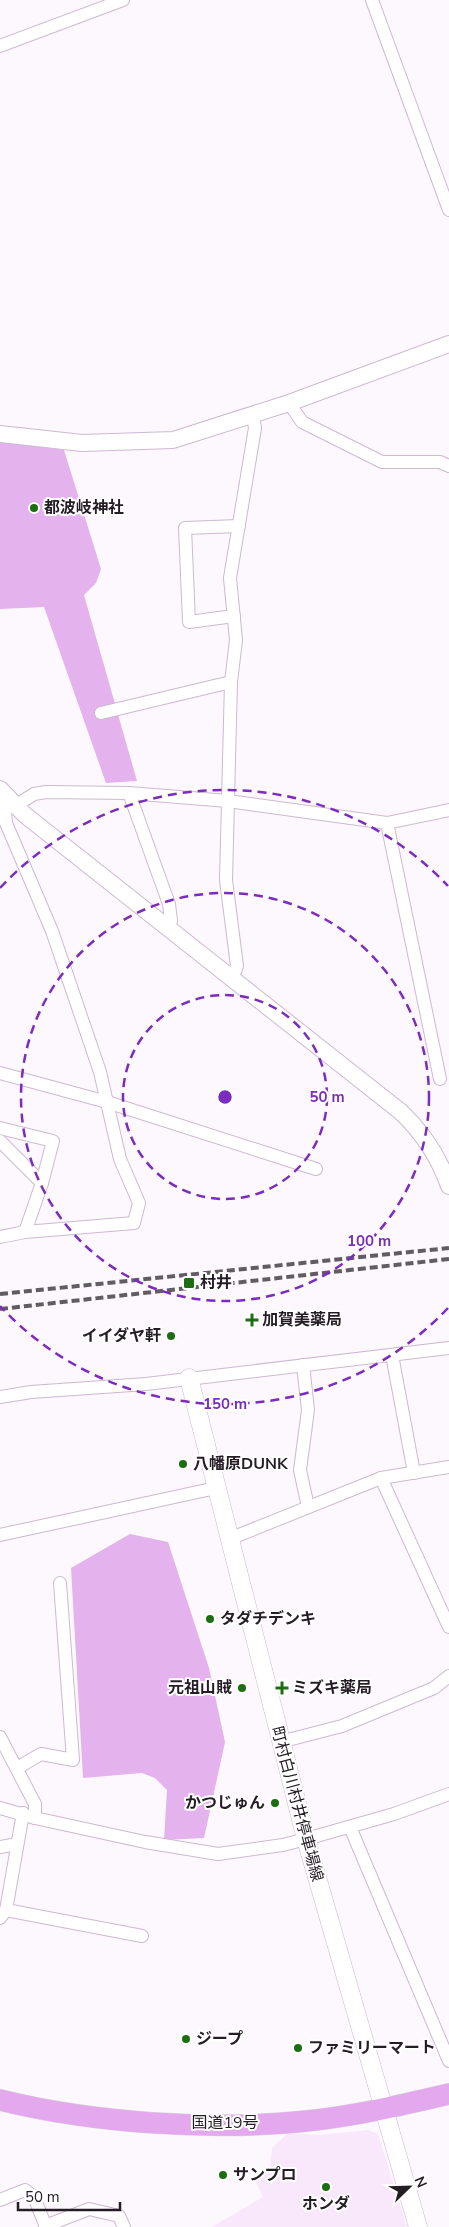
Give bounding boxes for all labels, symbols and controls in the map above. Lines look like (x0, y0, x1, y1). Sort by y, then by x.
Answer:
place label: 都波岐神社 (44, 497, 124, 519)
marker: 都波岐神社 (28, 502, 40, 514)
text: 50 m (309, 1087, 345, 1107)
centre of rings (216, 1088, 234, 1106)
text: 100 m (347, 1231, 391, 1251)
place label: 村井 (200, 1272, 232, 1294)
marker: 村井 (182, 1276, 196, 1290)
place label: 加賀美薬局 (262, 1309, 342, 1331)
marker: 加賀美薬局 (246, 1314, 258, 1326)
place label: イイダヤ軒 (82, 1325, 161, 1347)
marker: イイダヤ軒 (165, 1330, 177, 1342)
text: 150 m (203, 1394, 247, 1414)
place label: 八幡原DUNK (193, 1453, 289, 1475)
marker: 八幡原DUNK (177, 1458, 189, 1470)
place label: タダチデンキ (220, 1608, 316, 1630)
marker: タダチデンキ (204, 1613, 216, 1625)
place label: 元祖山賊 (168, 1677, 232, 1699)
place label: ミズキ薬局 (292, 1677, 372, 1699)
marker: 元祖山賊 (236, 1682, 248, 1694)
marker: ミズキ薬局 (276, 1682, 288, 1694)
street label: 町村白川村井停車場線 (266, 1724, 328, 1884)
place label: かつじゅん (185, 1792, 265, 1814)
marker: かつじゅん (269, 1797, 281, 1809)
place label: ジープ (196, 2028, 243, 2050)
marker: ジープ (180, 2033, 192, 2045)
place label: ファミリーマート (308, 2037, 436, 2059)
marker: ファミリーマート (292, 2042, 304, 2054)
street label: 国道19号 (191, 2112, 259, 2134)
north arrow (384, 2162, 434, 2212)
place label: サンプロ (233, 2164, 297, 2186)
marker: サンプロ (217, 2169, 229, 2181)
text: N (410, 2174, 431, 2191)
scale bar (18, 2180, 120, 2212)
marker: ホンダ (320, 2181, 332, 2193)
text: 50 m (25, 2187, 60, 2207)
place label: ホンダ (302, 2193, 350, 2215)

